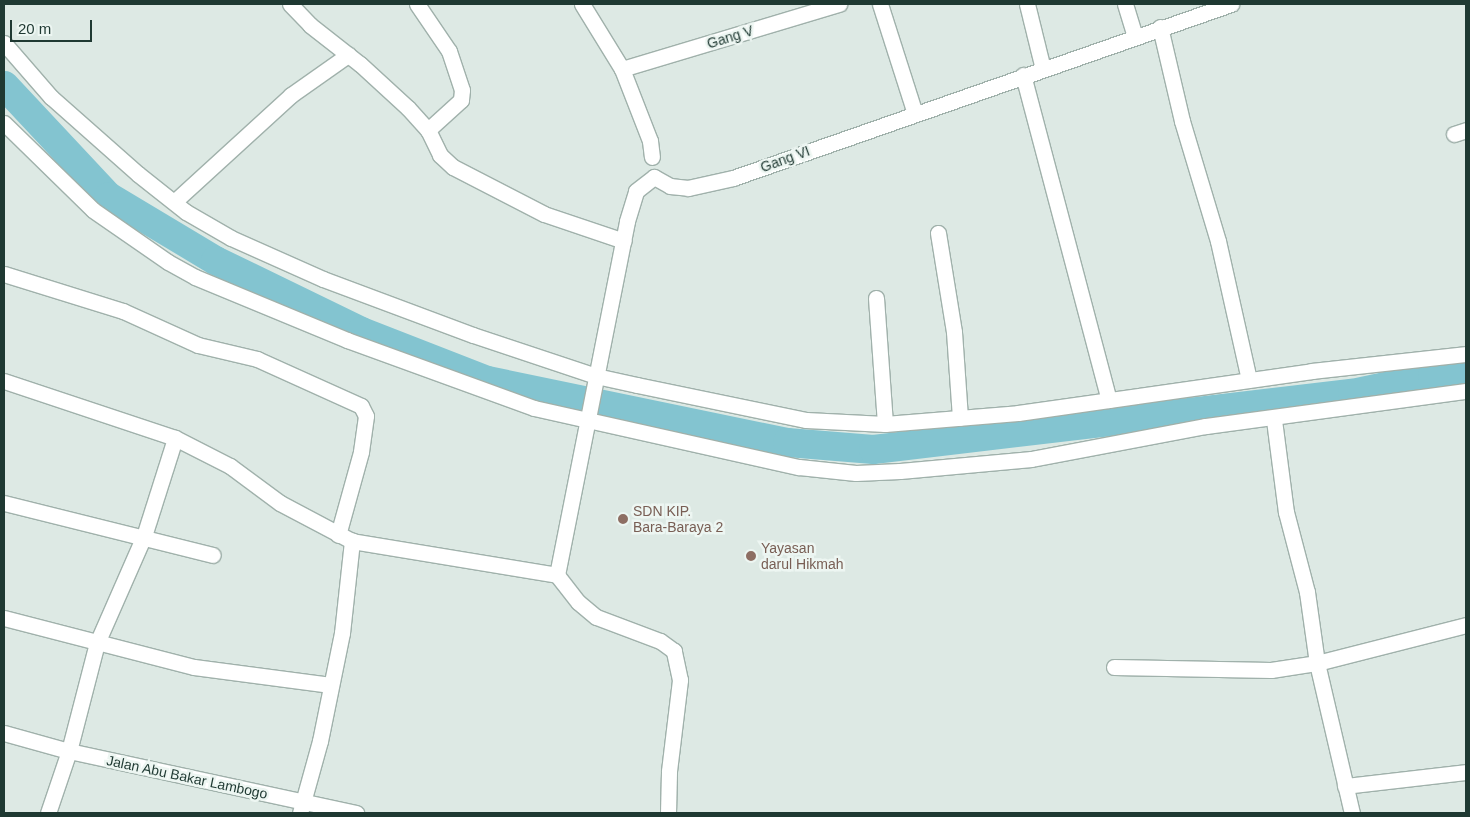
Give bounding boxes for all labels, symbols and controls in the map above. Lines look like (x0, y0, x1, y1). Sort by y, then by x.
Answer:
scale bar (12, 10, 95, 42)
text: 20 m (18, 20, 51, 37)
street label: Gang V (705, 22, 755, 52)
street label: Gang VI (758, 142, 812, 176)
place label: SDN KIP. Bara-Baraya 2 (633, 503, 723, 536)
marker: SDN KIP. Bara-Baraya 2 (617, 513, 629, 525)
place label: Yayasan darul Hikmah (761, 540, 843, 572)
marker: Yayasan darul Hikmah (745, 550, 757, 562)
street label: Jalan Abu Bakar Lambogo (105, 752, 269, 802)

